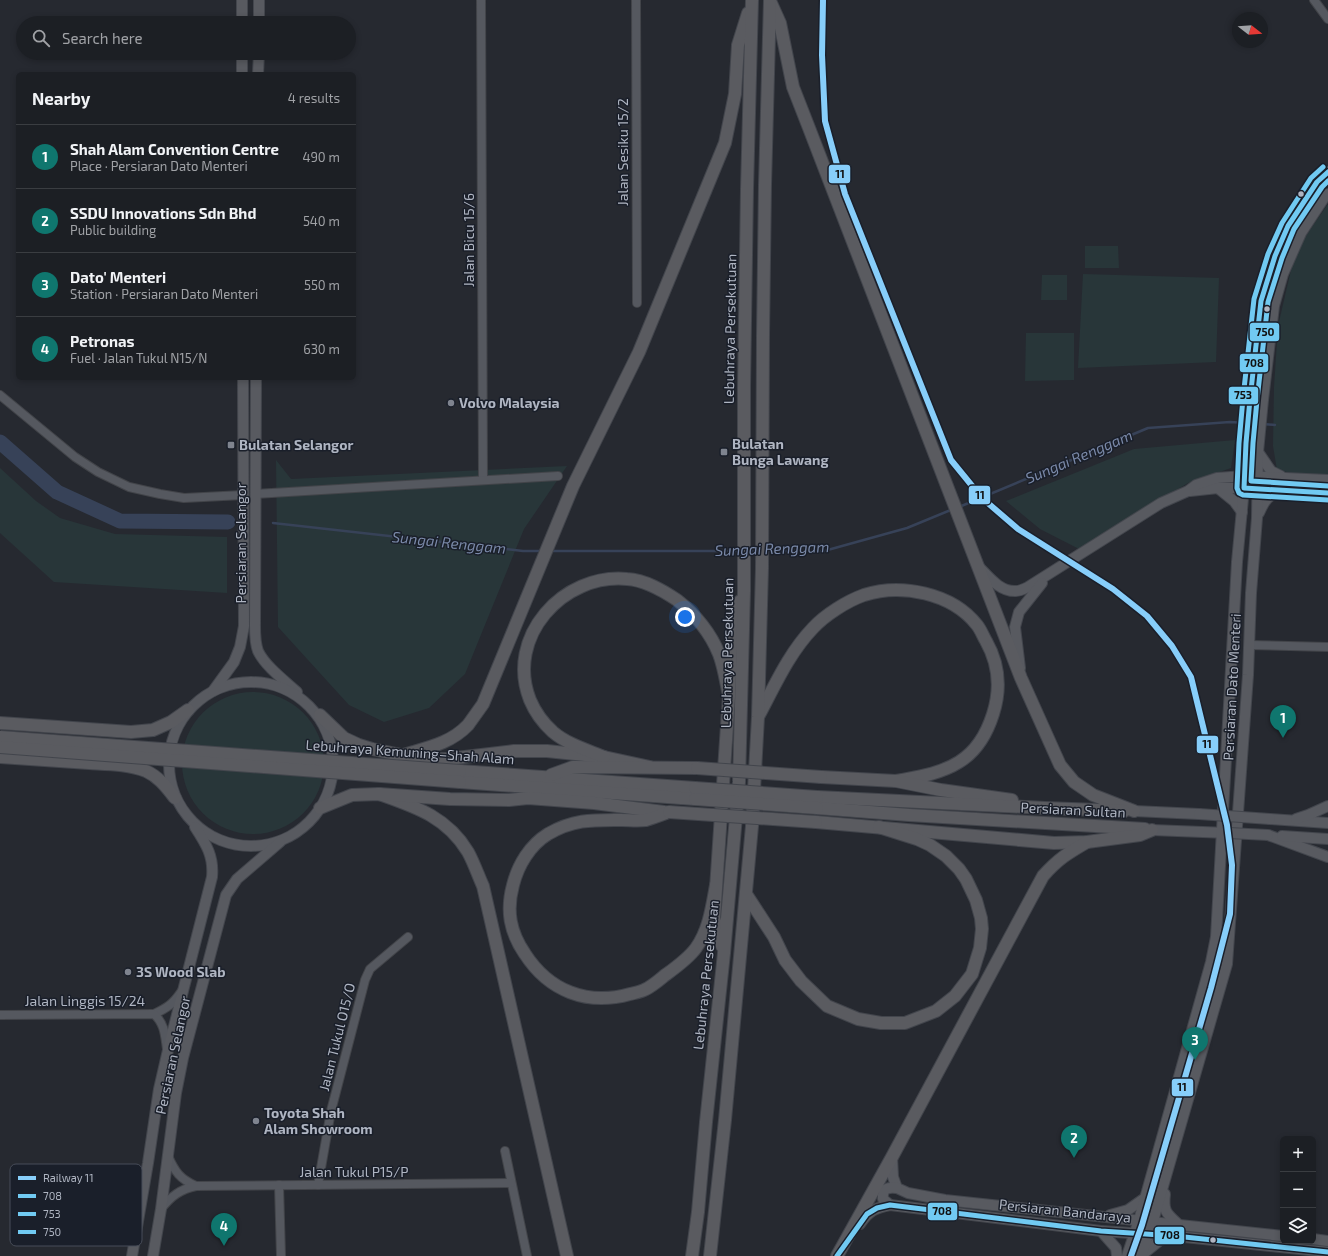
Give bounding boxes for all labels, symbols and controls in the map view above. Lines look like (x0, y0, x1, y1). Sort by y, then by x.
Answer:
north arrow (1232, 12, 1268, 48)
search box (16, 16, 356, 60)
icon: search (30, 27, 52, 49)
text: Search here (62, 29, 143, 47)
text: Nearby (32, 88, 90, 108)
text: 4 results (288, 90, 340, 106)
street label: Jalan Sesiku 15/2 (614, 98, 631, 206)
text: Shah Alam Convention Centre (70, 140, 279, 158)
text: 1 (42, 149, 48, 165)
text: 490 m (302, 149, 340, 165)
text: Place · Persiaran Dato Menteri (70, 158, 248, 174)
line badge: 11 (828, 164, 851, 184)
text: 11 (835, 167, 845, 180)
unlabelled marker (1296, 189, 1306, 199)
street label: Jalan Bicu 15/6 (460, 193, 477, 287)
text: SSDU Innovations Sdn Bhd (70, 204, 256, 222)
text: 2 (41, 213, 49, 229)
text: 540 m (303, 213, 340, 229)
text: Public building (70, 222, 156, 238)
street label: Lebuhraya Persekutuan (720, 254, 739, 404)
text: Dato' Menteri (70, 268, 166, 286)
text: 3 (41, 277, 49, 293)
text: 550 m (304, 277, 340, 293)
text: Station · Persiaran Dato Menteri (70, 286, 258, 302)
unlabelled marker (1262, 304, 1272, 314)
line badge: 750 (1249, 322, 1280, 342)
text: 750 (1256, 325, 1274, 338)
text: Petronas (70, 332, 135, 350)
text: 4 (41, 341, 49, 357)
text: 630 m (303, 341, 340, 357)
text: Fuel · Jalan Tukul N15/N (70, 350, 208, 366)
line badge: 708 (1239, 353, 1269, 373)
text: 708 (1244, 356, 1264, 369)
line badge: 753 (1228, 386, 1259, 405)
text: 753 (1234, 388, 1252, 401)
place label: Volvo Malaysia (459, 394, 559, 411)
marker: Volvo Malaysia (446, 398, 456, 408)
water label: Sungai Renggam (1022, 425, 1135, 487)
place label: Bulatan Bunga Lawang (732, 435, 829, 468)
place label: Bulatan Selangor (239, 436, 353, 453)
marker: Bulatan Selangor (226, 440, 236, 450)
marker: Bulatan Bunga Lawang (719, 447, 729, 457)
street label: Persiaran Selangor (232, 482, 249, 603)
line badge: 11 (968, 485, 991, 505)
text: 11 (975, 488, 985, 501)
water label: Sungai Renggam (391, 527, 507, 557)
water label: Sungai Renggam (714, 537, 830, 559)
street label: Lebuhraya Persekutuan (717, 578, 736, 728)
your location (675, 607, 695, 627)
street label: Persiaran Dato Menteri (1219, 613, 1244, 761)
pin: 1 (1270, 705, 1296, 738)
line badge: 11 (1196, 735, 1219, 754)
street label: Lebuhraya Kemuning–Shah Alam (305, 736, 515, 767)
text: 11 (1202, 737, 1212, 750)
street label: Persiaran Sultan (1020, 798, 1126, 821)
street label: Lebuhraya Persekutuan (689, 899, 722, 1051)
place label: 3S Wood Slab (136, 963, 226, 980)
marker: 3S Wood Slab (123, 967, 133, 977)
street label: Jalan Tukul O15/O (315, 981, 358, 1093)
street label: Jalan Linggis 15/24 (25, 992, 145, 1009)
street label: Persiaran Selangor (152, 994, 193, 1116)
pin: 3 (1182, 1027, 1208, 1060)
line badge: 11 (1171, 1078, 1194, 1097)
text: 11 (1177, 1080, 1187, 1093)
place label: Toyota Shah Alam Showroom (264, 1104, 373, 1137)
marker: Toyota Shah Alam Showroom (251, 1116, 261, 1126)
pin: 2 (1061, 1125, 1087, 1158)
map controls (1280, 1136, 1316, 1244)
button: + (1280, 1136, 1316, 1172)
street label: Jalan Tukul P15/P (300, 1163, 408, 1180)
legend (10, 1164, 142, 1246)
text: Railway 11 (43, 1171, 94, 1184)
button: − (1280, 1172, 1316, 1208)
text: 708 (43, 1189, 62, 1202)
street label: Persiaran Bandaraya (998, 1195, 1132, 1226)
line badge: 708 (927, 1202, 958, 1221)
text: 708 (932, 1204, 952, 1217)
text: 753 (43, 1207, 61, 1220)
button: layers (1280, 1208, 1316, 1244)
pin: 4 (211, 1213, 237, 1246)
text: 750 (43, 1225, 61, 1238)
line badge: 708 (1154, 1226, 1185, 1245)
text: 708 (1160, 1228, 1180, 1241)
unlabelled marker (1208, 1235, 1218, 1245)

